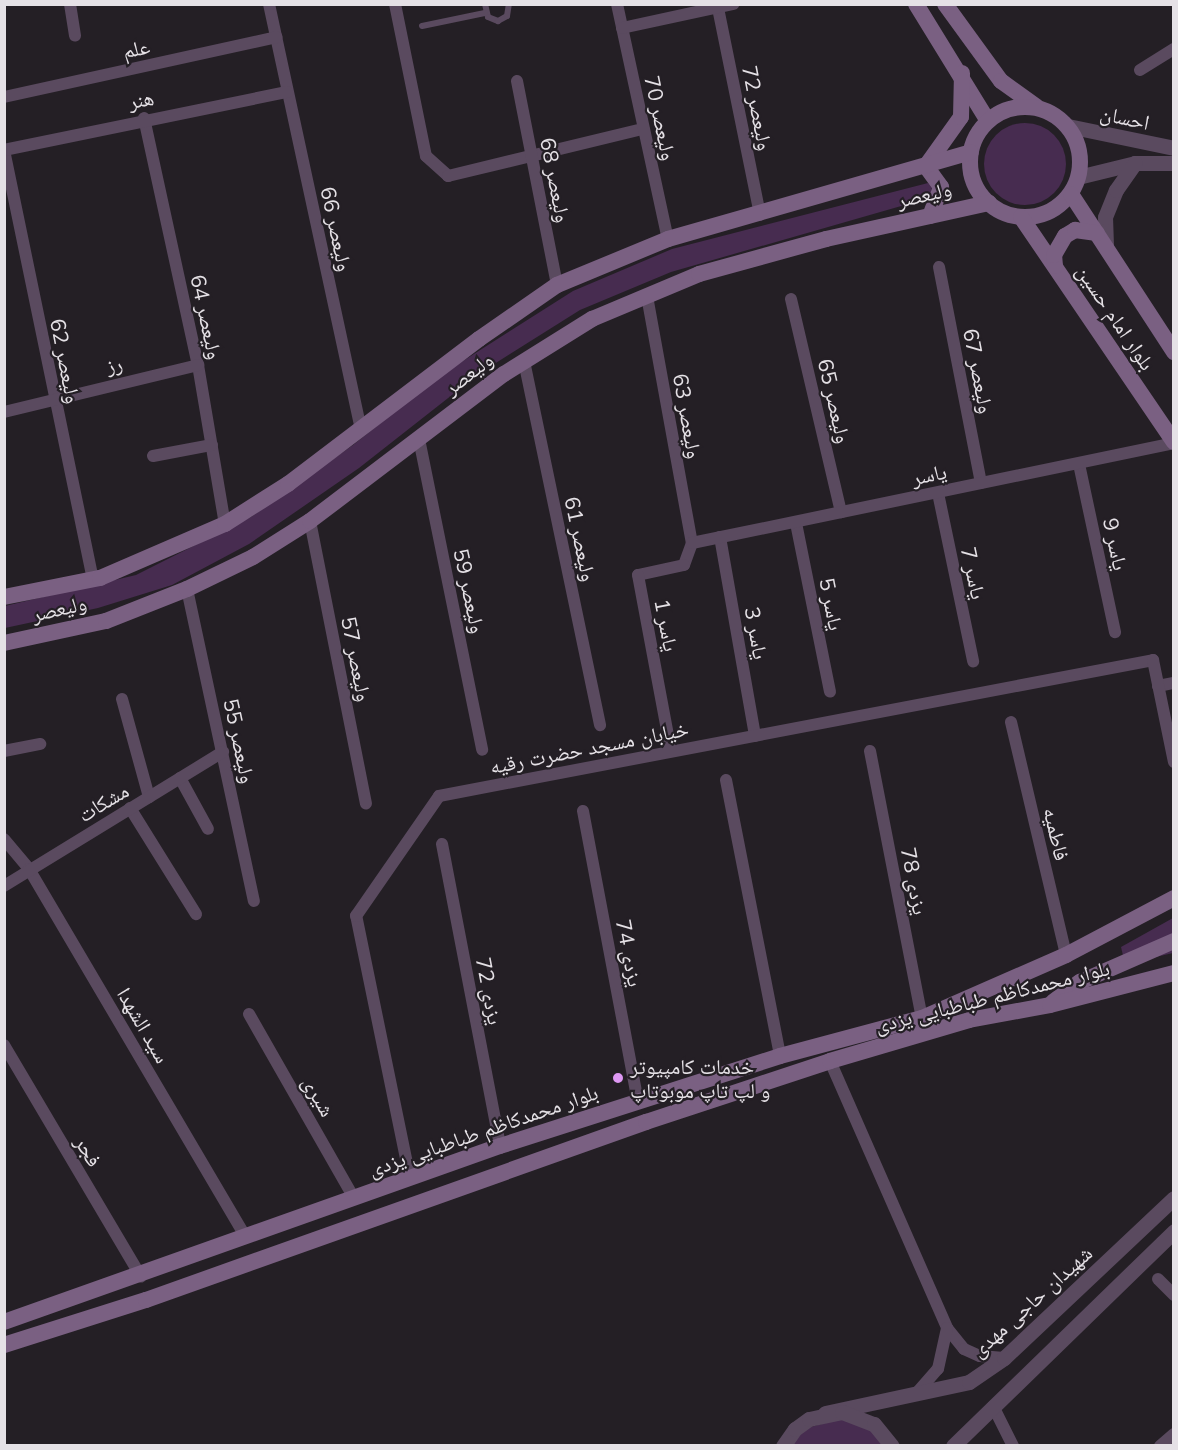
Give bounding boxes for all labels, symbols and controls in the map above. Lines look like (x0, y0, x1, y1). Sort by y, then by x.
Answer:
street label: علم (120, 33, 152, 63)
street label: ولیعصر 72 (737, 63, 779, 153)
street label: ولیعصر 70 (640, 73, 682, 163)
street label: هنر (126, 84, 156, 114)
street label: احسان (1098, 99, 1152, 135)
street label: ولیعصر 68 (535, 135, 577, 225)
street label: ولیعصر (894, 175, 954, 213)
street label: ولیعصر 66 (316, 184, 358, 274)
street label: بلوار امام حسین (1071, 259, 1161, 375)
street label: ولیعصر 64 (186, 272, 228, 362)
street label: ولیعصر 62 (45, 316, 87, 406)
street label: ولیعصر 67 (958, 326, 1000, 416)
street label: ولیعصر (438, 346, 498, 400)
street label: رز (103, 350, 125, 378)
street label: ولیعصر 65 (813, 356, 857, 446)
street label: ولیعصر 63 (668, 371, 708, 461)
street label: یاسر (909, 458, 949, 490)
street label: ولیعصر 61 (560, 494, 602, 584)
street label: یاسر 9 (1098, 516, 1134, 572)
street label: یاسر 7 (956, 545, 992, 601)
street label: ولیعصر 59 (449, 546, 491, 636)
street label: یاسر 5 (815, 576, 849, 632)
street label: ولیعصر (29, 589, 89, 627)
street label: یاسر 1 (650, 597, 684, 653)
street label: یاسر 3 (740, 605, 774, 661)
street label: ولیعصر 57 (336, 614, 378, 704)
street label: ولیعصر 55 (219, 696, 261, 786)
street label: خیابان مسجد حضرت رقیه (488, 715, 690, 779)
street label: مشکات (73, 777, 133, 827)
street label: فاطمیه (1039, 805, 1075, 863)
street label: یزدی 78 (896, 845, 934, 917)
street label: یزدی 74 (611, 917, 649, 989)
street label: یزدی 72 (471, 955, 509, 1027)
street label: بلوار محمدکاظم طباطبایی یزدی (872, 955, 1112, 1037)
street label: سید الشهدا (112, 983, 176, 1067)
place label: خدمات کامپیوتر و لپ تاپ موبوتاپ (630, 1053, 770, 1103)
street label: شیری (297, 1071, 341, 1121)
marker: خدمات کامپیوتر و لپ تاپ موبوتاپ (611, 1071, 625, 1085)
street label: بلوار محمدکاظم طباطبایی یزدی (365, 1079, 601, 1181)
street label: فجر (70, 1131, 108, 1171)
street label: شهیدان حاجی مهدی (965, 1240, 1097, 1362)

